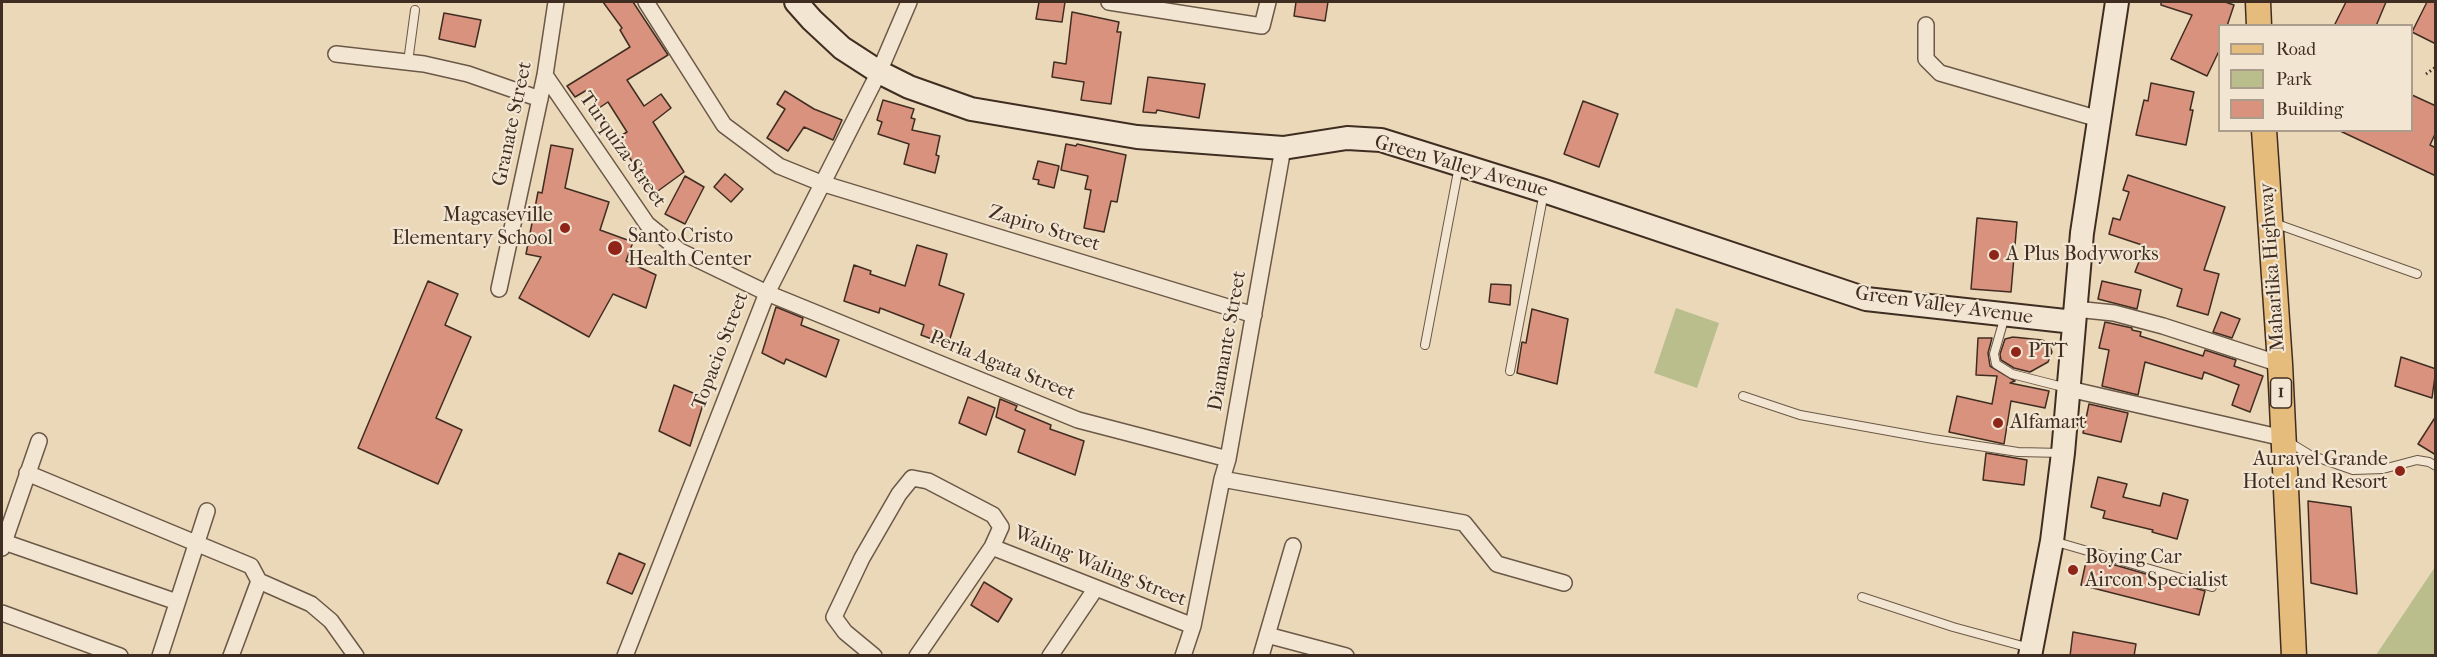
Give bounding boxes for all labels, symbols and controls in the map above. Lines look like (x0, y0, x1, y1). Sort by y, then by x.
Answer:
legend (2218, 24, 2413, 132)
text: Road (2276, 39, 2316, 60)
street label: Granate Street (488, 59, 538, 189)
text: Park (2276, 69, 2312, 90)
street label: Turquiza Street (573, 88, 671, 212)
text: Building (2276, 99, 2343, 120)
street label: Green Valley Avenue (1372, 131, 1550, 203)
street label: Maharlika Highway (2255, 182, 2291, 352)
street label: Zapiro Street (985, 201, 1103, 257)
place label: Magcaseville Elementary School (392, 204, 553, 251)
marker: Magcaseville Elementary School (558, 221, 572, 235)
place label: Santo Cristo Health Center (628, 225, 751, 272)
marker: Santo Cristo Health Center (606, 239, 624, 257)
place label: A Plus Bodyworks (2006, 243, 2159, 267)
marker: A Plus Bodyworks (1987, 248, 2001, 262)
street label: Diamante Street (1204, 269, 1252, 413)
street label: Green Valley Avenue (1854, 282, 2034, 330)
street label: Topacio Street (688, 289, 754, 413)
street label: Perla Agata Street (926, 326, 1078, 406)
place label: PTT (2028, 340, 2068, 364)
marker: PTT (2009, 345, 2023, 359)
road number: 1 (2270, 378, 2292, 408)
place label: Alfamart (2010, 411, 2086, 435)
marker: Alfamart (1991, 416, 2005, 430)
place label: Auravel Grande Hotel and Resort (2242, 448, 2388, 495)
marker: Auravel Grande Hotel and Resort (2393, 464, 2407, 478)
street label: Waling Waling Street (1010, 521, 1190, 613)
place label: Boying Car Aircon Specialist (2085, 546, 2228, 593)
marker: Boying Car Aircon Specialist (2066, 563, 2080, 577)

